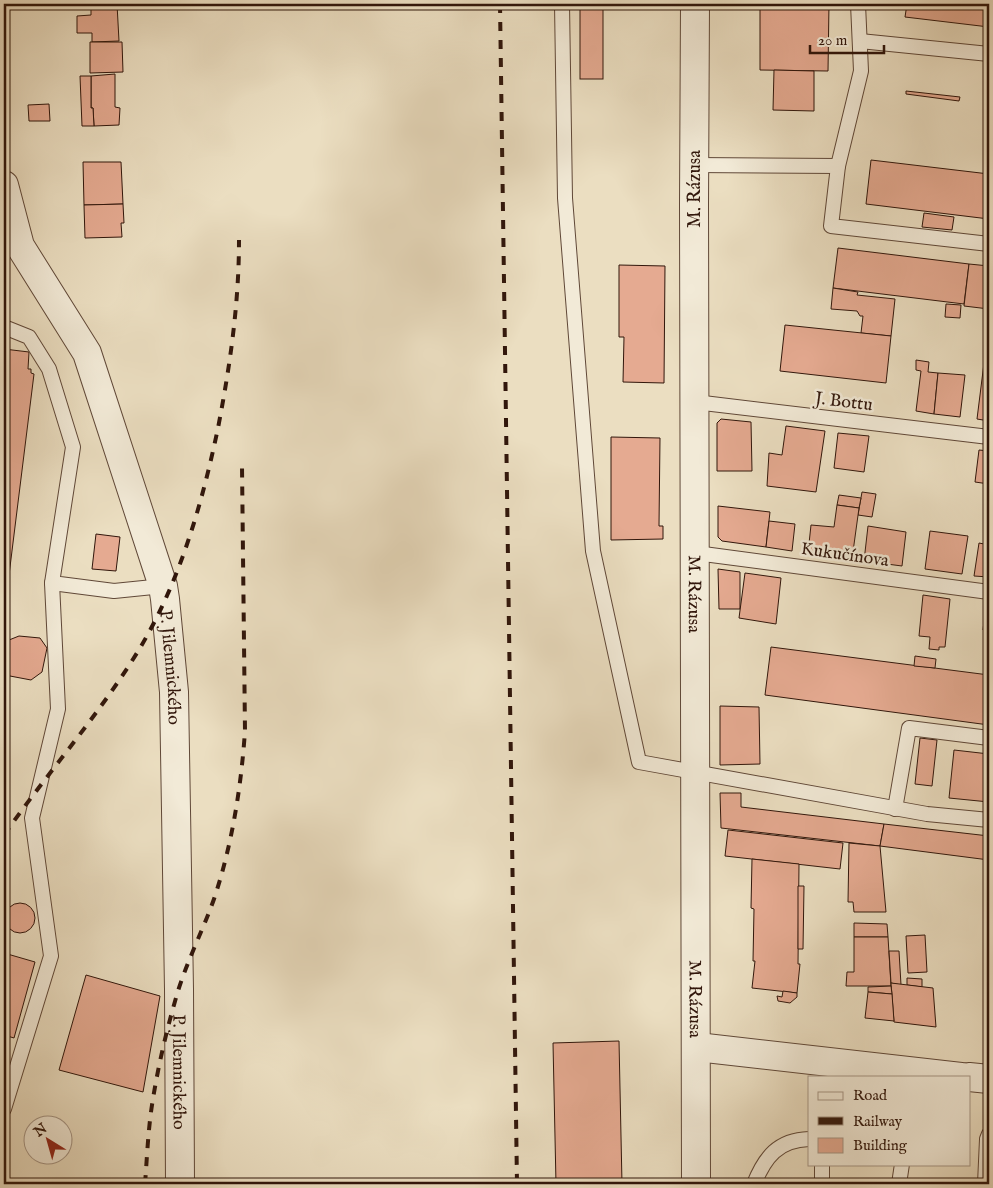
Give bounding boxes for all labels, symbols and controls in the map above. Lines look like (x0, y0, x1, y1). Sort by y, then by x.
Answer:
scale bar (810, 22, 884, 54)
text: 20 m (818, 31, 848, 50)
street label: M. Rázusa (684, 150, 707, 228)
street label: J. Bottu (812, 387, 874, 417)
street label: Kukučínova (799, 538, 890, 573)
street label: M. Rázusa (682, 555, 705, 633)
street label: P. Jilemnického (153, 609, 185, 725)
street label: M. Rázusa (683, 960, 706, 1038)
street label: P. Jilemnického (166, 1014, 190, 1130)
legend (808, 1076, 970, 1166)
text: Road (853, 1086, 888, 1105)
text: Railway (853, 1112, 903, 1131)
north arrow (22, 1116, 72, 1166)
text: N (30, 1120, 51, 1142)
text: Building (853, 1136, 908, 1155)

